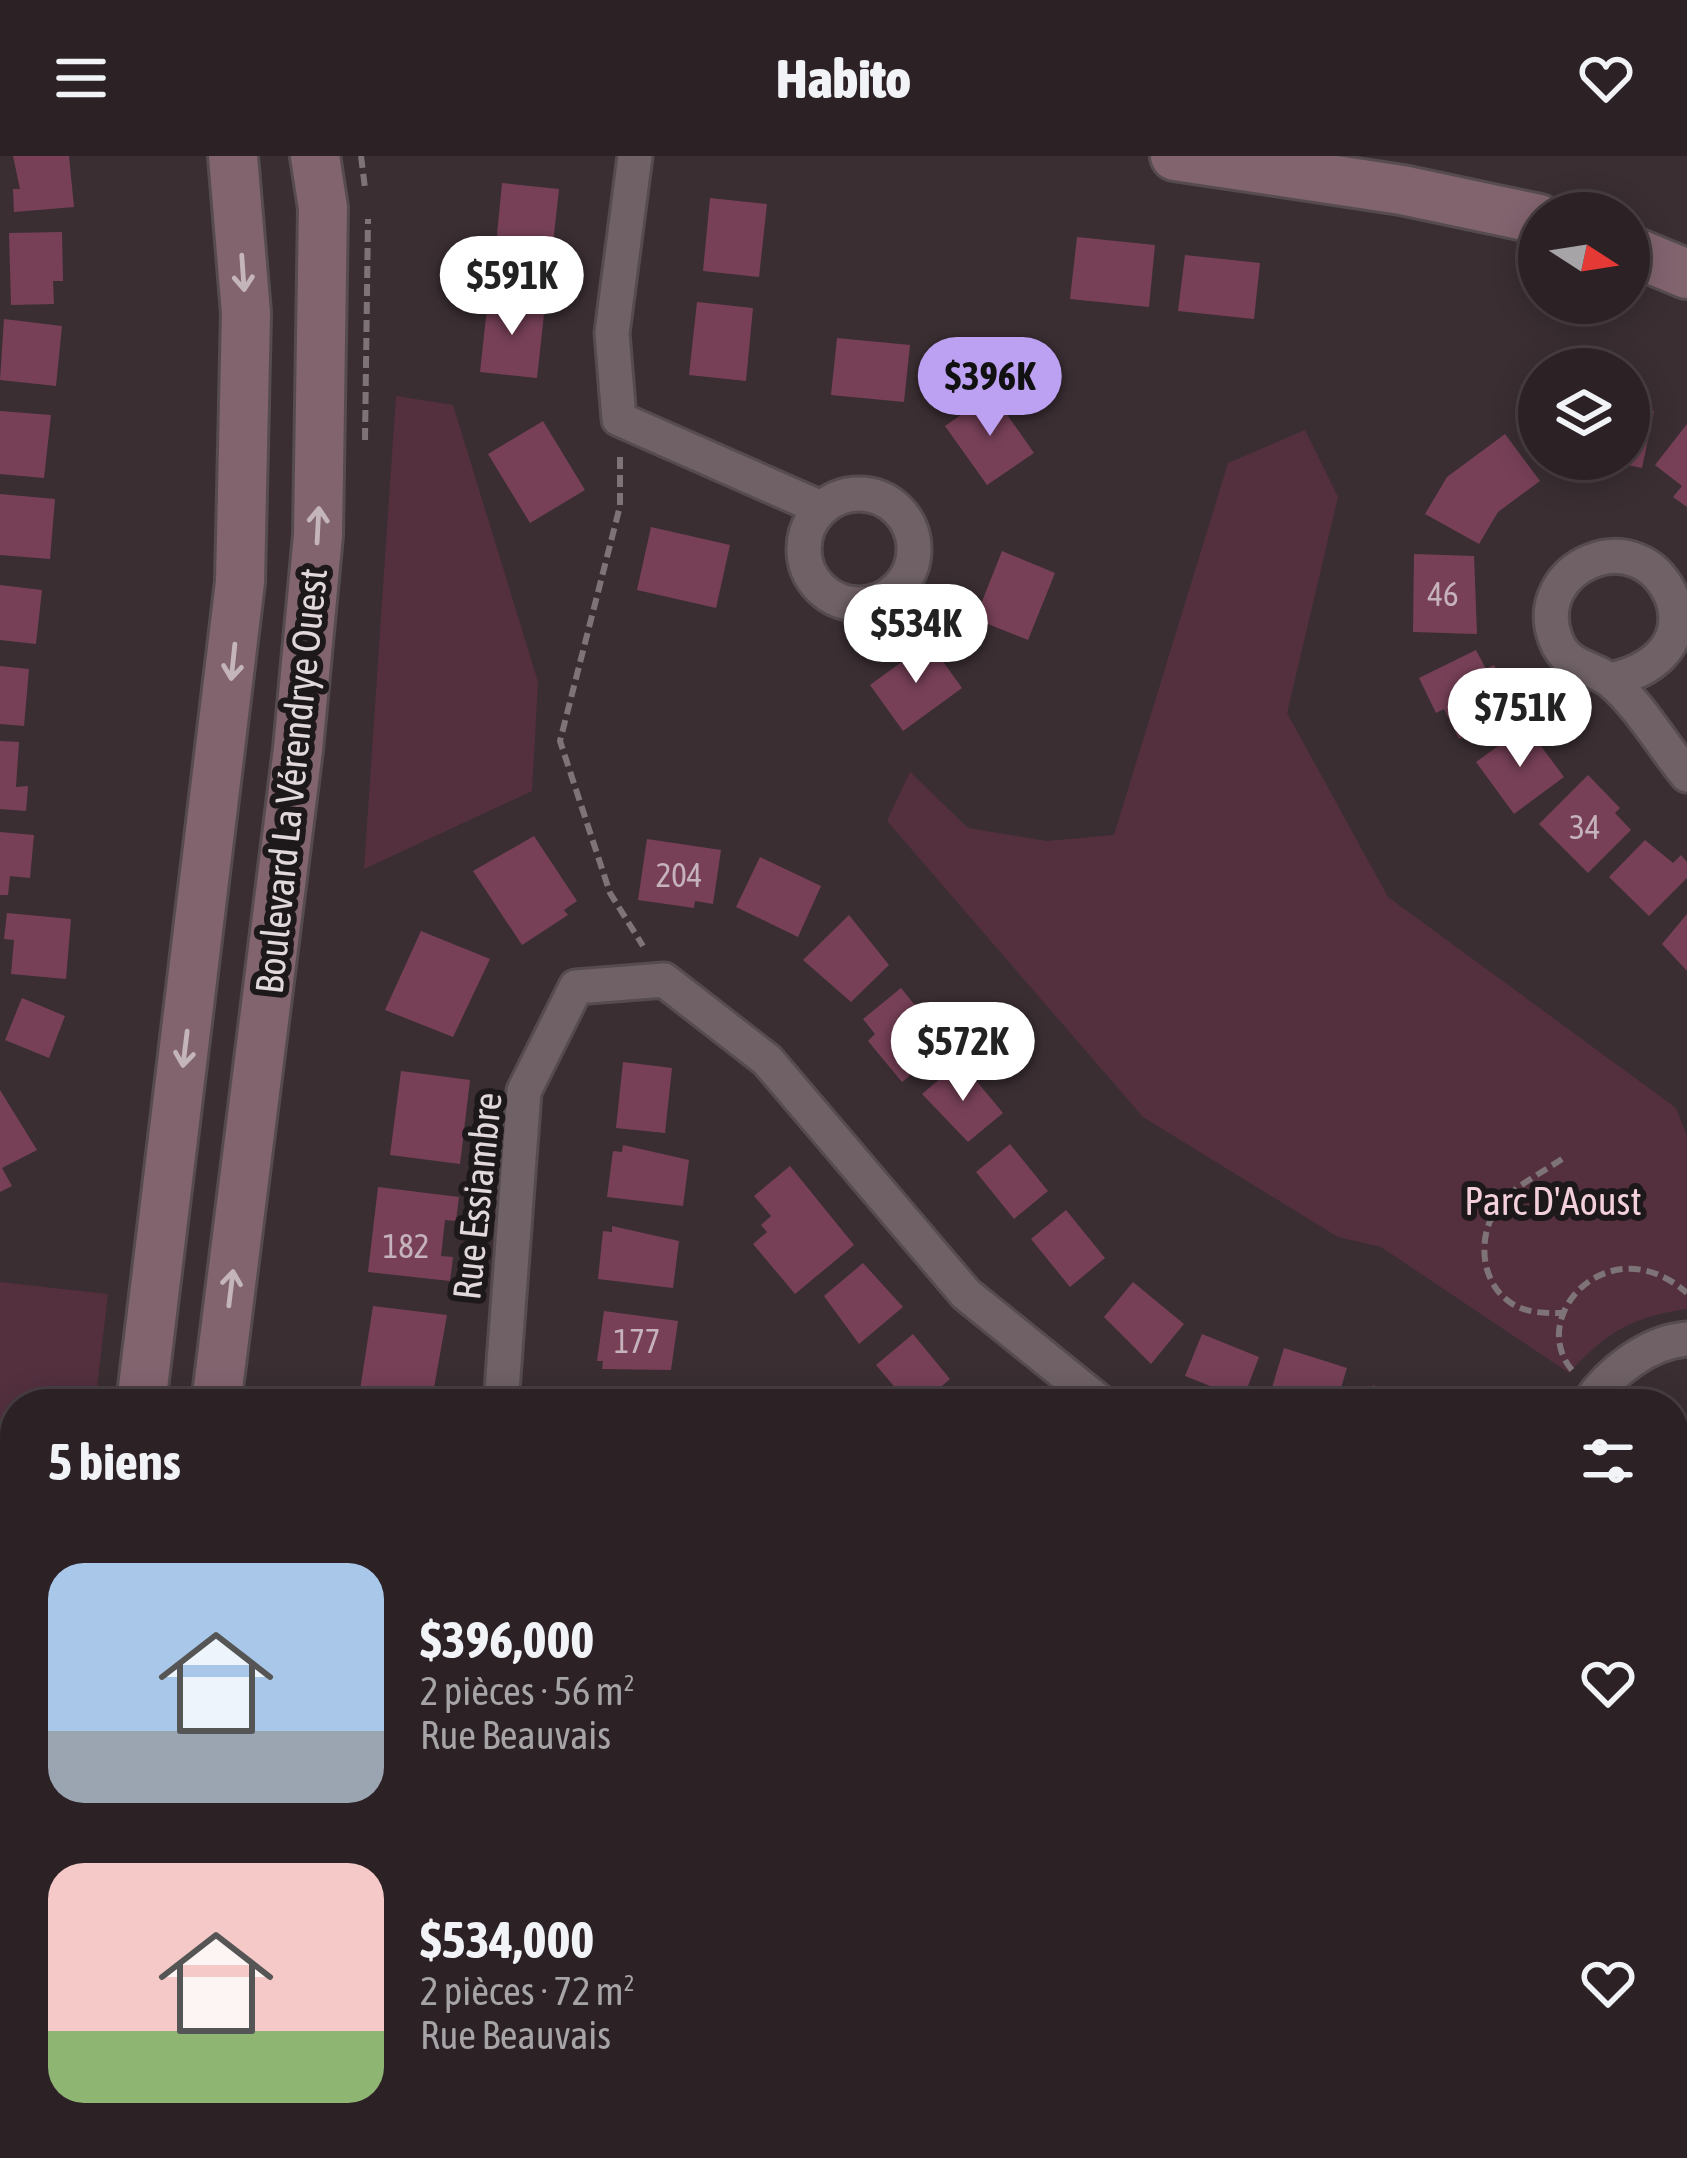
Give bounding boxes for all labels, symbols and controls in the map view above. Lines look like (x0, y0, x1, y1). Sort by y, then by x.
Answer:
icon: menu (48, 45, 114, 111)
icon: heart (1573, 45, 1639, 111)
text: Habito (776, 48, 911, 109)
north arrow (1518, 192, 1650, 324)
map controls (1518, 192, 1650, 480)
pin: $591K (428, 236, 596, 338)
one-way arrow (232, 252, 255, 291)
text: $591K (467, 253, 557, 297)
pin: $396K (906, 337, 1074, 439)
button: layers (1518, 348, 1650, 480)
text: $396K (945, 354, 1035, 398)
one-way arrow (307, 506, 330, 545)
street label: Boulevard La Vérendrye Ouest (247, 566, 335, 996)
house number: 46 (1427, 575, 1459, 613)
pin: $534K (832, 584, 1000, 686)
text: $534K (871, 601, 961, 645)
one-way arrow (221, 642, 244, 681)
pin: $751K (1436, 668, 1604, 770)
text: $751K (1475, 685, 1565, 729)
house number: 34 (1569, 808, 1601, 846)
house number: 204 (656, 856, 702, 894)
pin: $572K (879, 1002, 1047, 1104)
text: $572K (918, 1019, 1008, 1063)
one-way arrow (173, 1029, 196, 1068)
street label: Rue Essiambre (444, 1090, 510, 1302)
park label: Parc D'Aoust (1464, 1179, 1642, 1223)
house number: 182 (383, 1227, 429, 1265)
one-way arrow (220, 1269, 243, 1308)
house number: 177 (614, 1322, 660, 1360)
icon: filters (1575, 1428, 1641, 1494)
text: 5 biens (48, 1432, 181, 1491)
text: $396,000 (420, 1610, 594, 1669)
icon: home (144, 1611, 288, 1755)
icon: heart (1575, 1650, 1641, 1716)
text: 2 pièces · 56 m² (420, 1669, 635, 1713)
text: Rue Beauvais (420, 1713, 611, 1757)
text: $534,000 (420, 1910, 594, 1969)
icon: home (144, 1911, 288, 2055)
icon: heart (1575, 1950, 1641, 2016)
text: 2 pièces · 72 m² (420, 1969, 635, 2013)
text: Rue Beauvais (420, 2013, 611, 2057)

